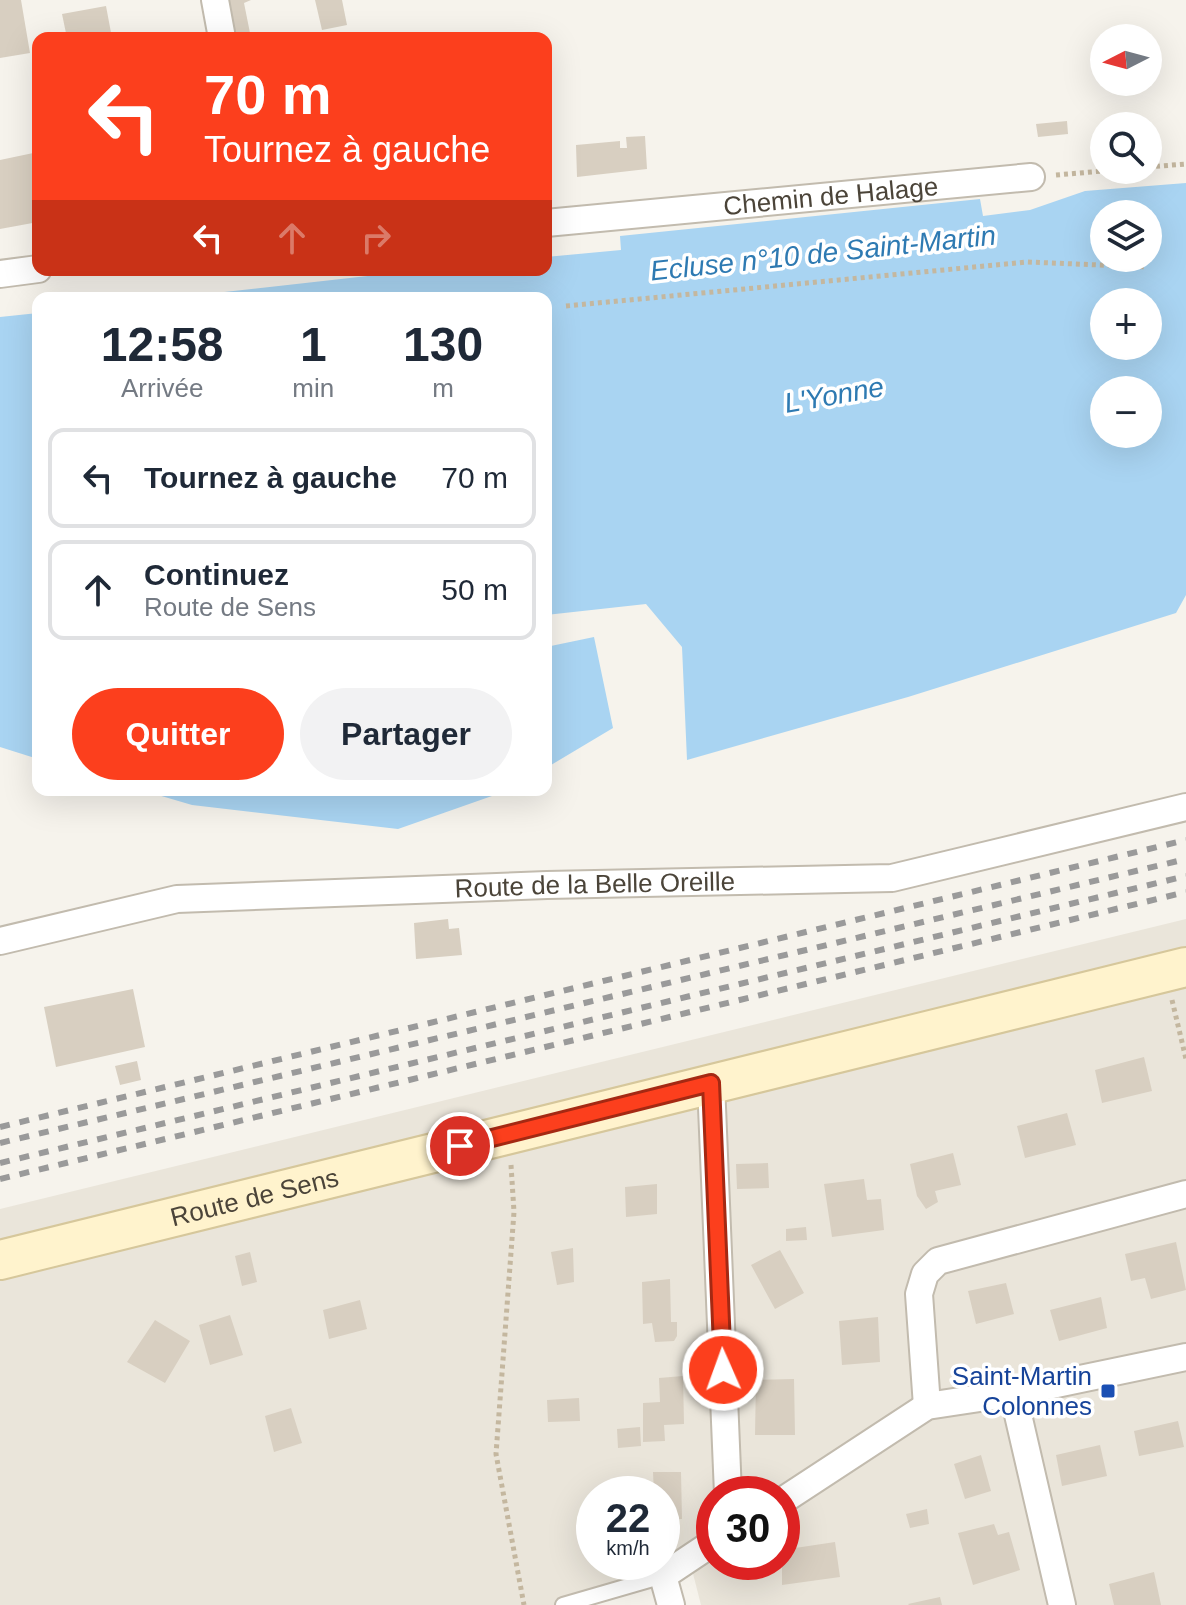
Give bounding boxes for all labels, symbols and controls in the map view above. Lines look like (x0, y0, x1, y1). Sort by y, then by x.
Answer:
north arrow (1090, 24, 1162, 96)
map controls (1090, 24, 1162, 448)
text: 70 m (204, 63, 332, 126)
icon: left (72, 64, 176, 168)
button: search (1090, 112, 1162, 184)
text: Tournez à gauche (204, 129, 490, 170)
street label: Chemin de Halage (722, 171, 939, 221)
button: layers (1090, 200, 1162, 272)
icon: left (186, 216, 230, 260)
icon: ahead (270, 216, 314, 260)
icon: right (354, 216, 398, 260)
water label: Ecluse n°10 de Saint-Martin (649, 219, 997, 287)
button: + (1090, 288, 1162, 360)
text: 12:58 (101, 318, 224, 371)
text: 1 (300, 318, 327, 371)
text: 130 (403, 318, 483, 371)
water label: L'Yonne (782, 371, 886, 419)
text: Arrivée (121, 373, 203, 403)
text: min (292, 373, 334, 403)
text: m (432, 373, 454, 403)
button: − (1090, 376, 1162, 448)
icon: left (76, 456, 120, 500)
text: Tournez à gauche (144, 461, 397, 494)
text: 70 m (441, 461, 508, 494)
text: Continuez (144, 558, 289, 591)
icon: ahead (76, 568, 120, 612)
text: 50 m (441, 573, 508, 606)
text: Route de Sens (144, 592, 316, 622)
button: Quitter (72, 688, 284, 780)
button: Partager (300, 688, 512, 780)
street label: Route de la Belle Oreille (454, 866, 735, 903)
pin (426, 1112, 494, 1180)
icon: arrive (438, 1124, 482, 1168)
street label: Route de Sens (167, 1162, 341, 1232)
position arrow (681, 1328, 765, 1412)
place label: Saint-Martin Colonnes (952, 1361, 1092, 1421)
marker: Saint-Martin Colonnes (1099, 1382, 1117, 1400)
speed limit sign: 30 (696, 1476, 800, 1580)
text: 22 (606, 1496, 650, 1540)
text: km/h (606, 1537, 650, 1559)

